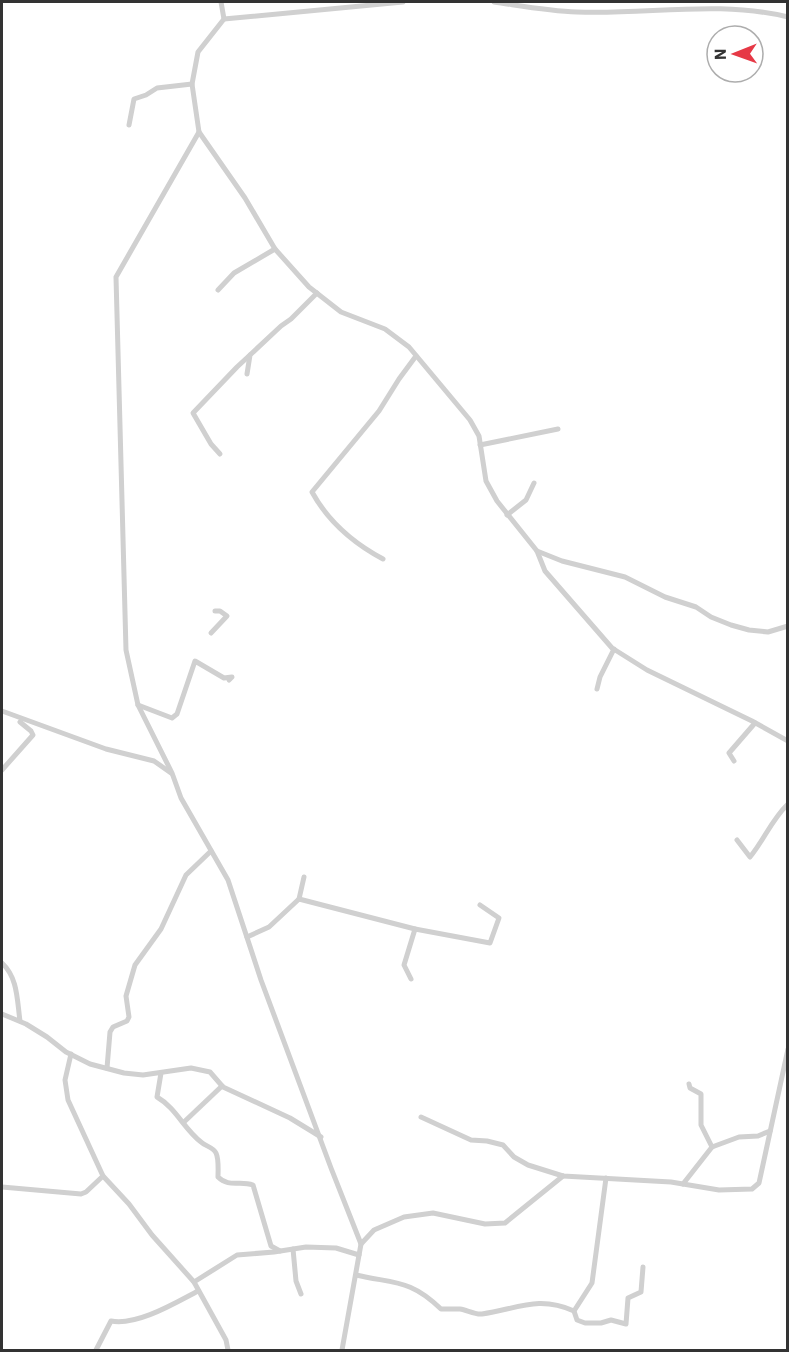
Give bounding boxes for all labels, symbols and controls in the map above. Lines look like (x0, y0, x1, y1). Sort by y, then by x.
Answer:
north arrow (705, 24, 765, 84)
text: N (710, 48, 730, 60)

